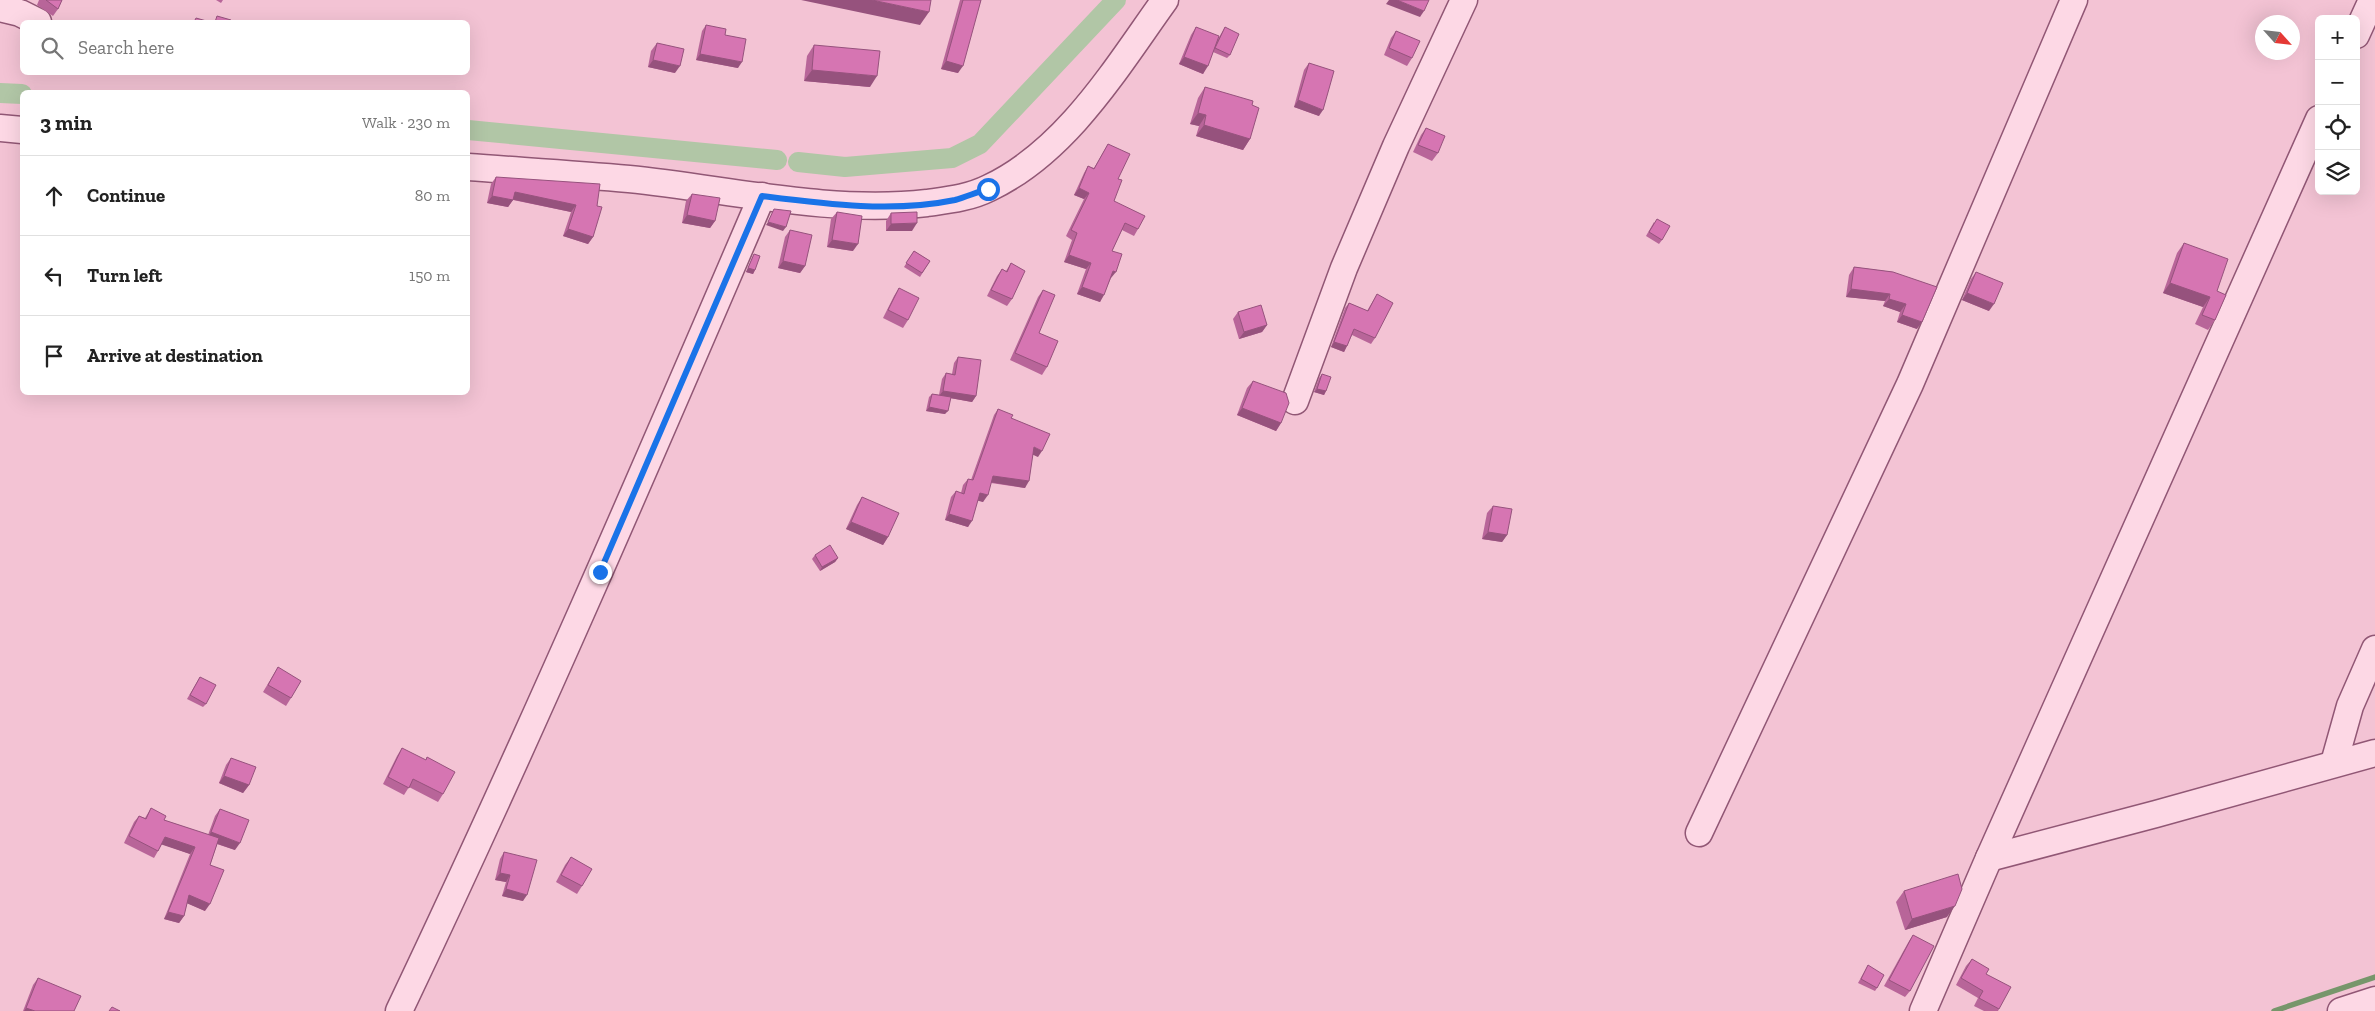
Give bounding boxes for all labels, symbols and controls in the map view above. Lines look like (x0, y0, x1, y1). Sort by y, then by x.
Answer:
north arrow (2255, 15, 2300, 60)
map controls (2315, 15, 2360, 195)
button: + (2315, 15, 2360, 60)
search box (20, 20, 470, 75)
icon: search (38, 34, 66, 62)
text: Search here (78, 36, 174, 59)
button: − (2315, 60, 2360, 105)
button: locate (2315, 105, 2360, 150)
text: 3 min (40, 110, 92, 135)
text: Walk · 230 m (362, 113, 450, 132)
button: layers (2315, 150, 2360, 195)
route start (977, 178, 1000, 201)
icon: ahead (40, 182, 68, 210)
text: Continue (87, 184, 165, 207)
text: 80 m (415, 186, 450, 205)
icon: left (40, 262, 68, 290)
text: Turn left (87, 264, 162, 287)
text: 150 m (409, 266, 450, 285)
icon: arrive (40, 342, 68, 370)
text: Arrive at destination (87, 344, 263, 367)
route end (589, 561, 612, 584)

